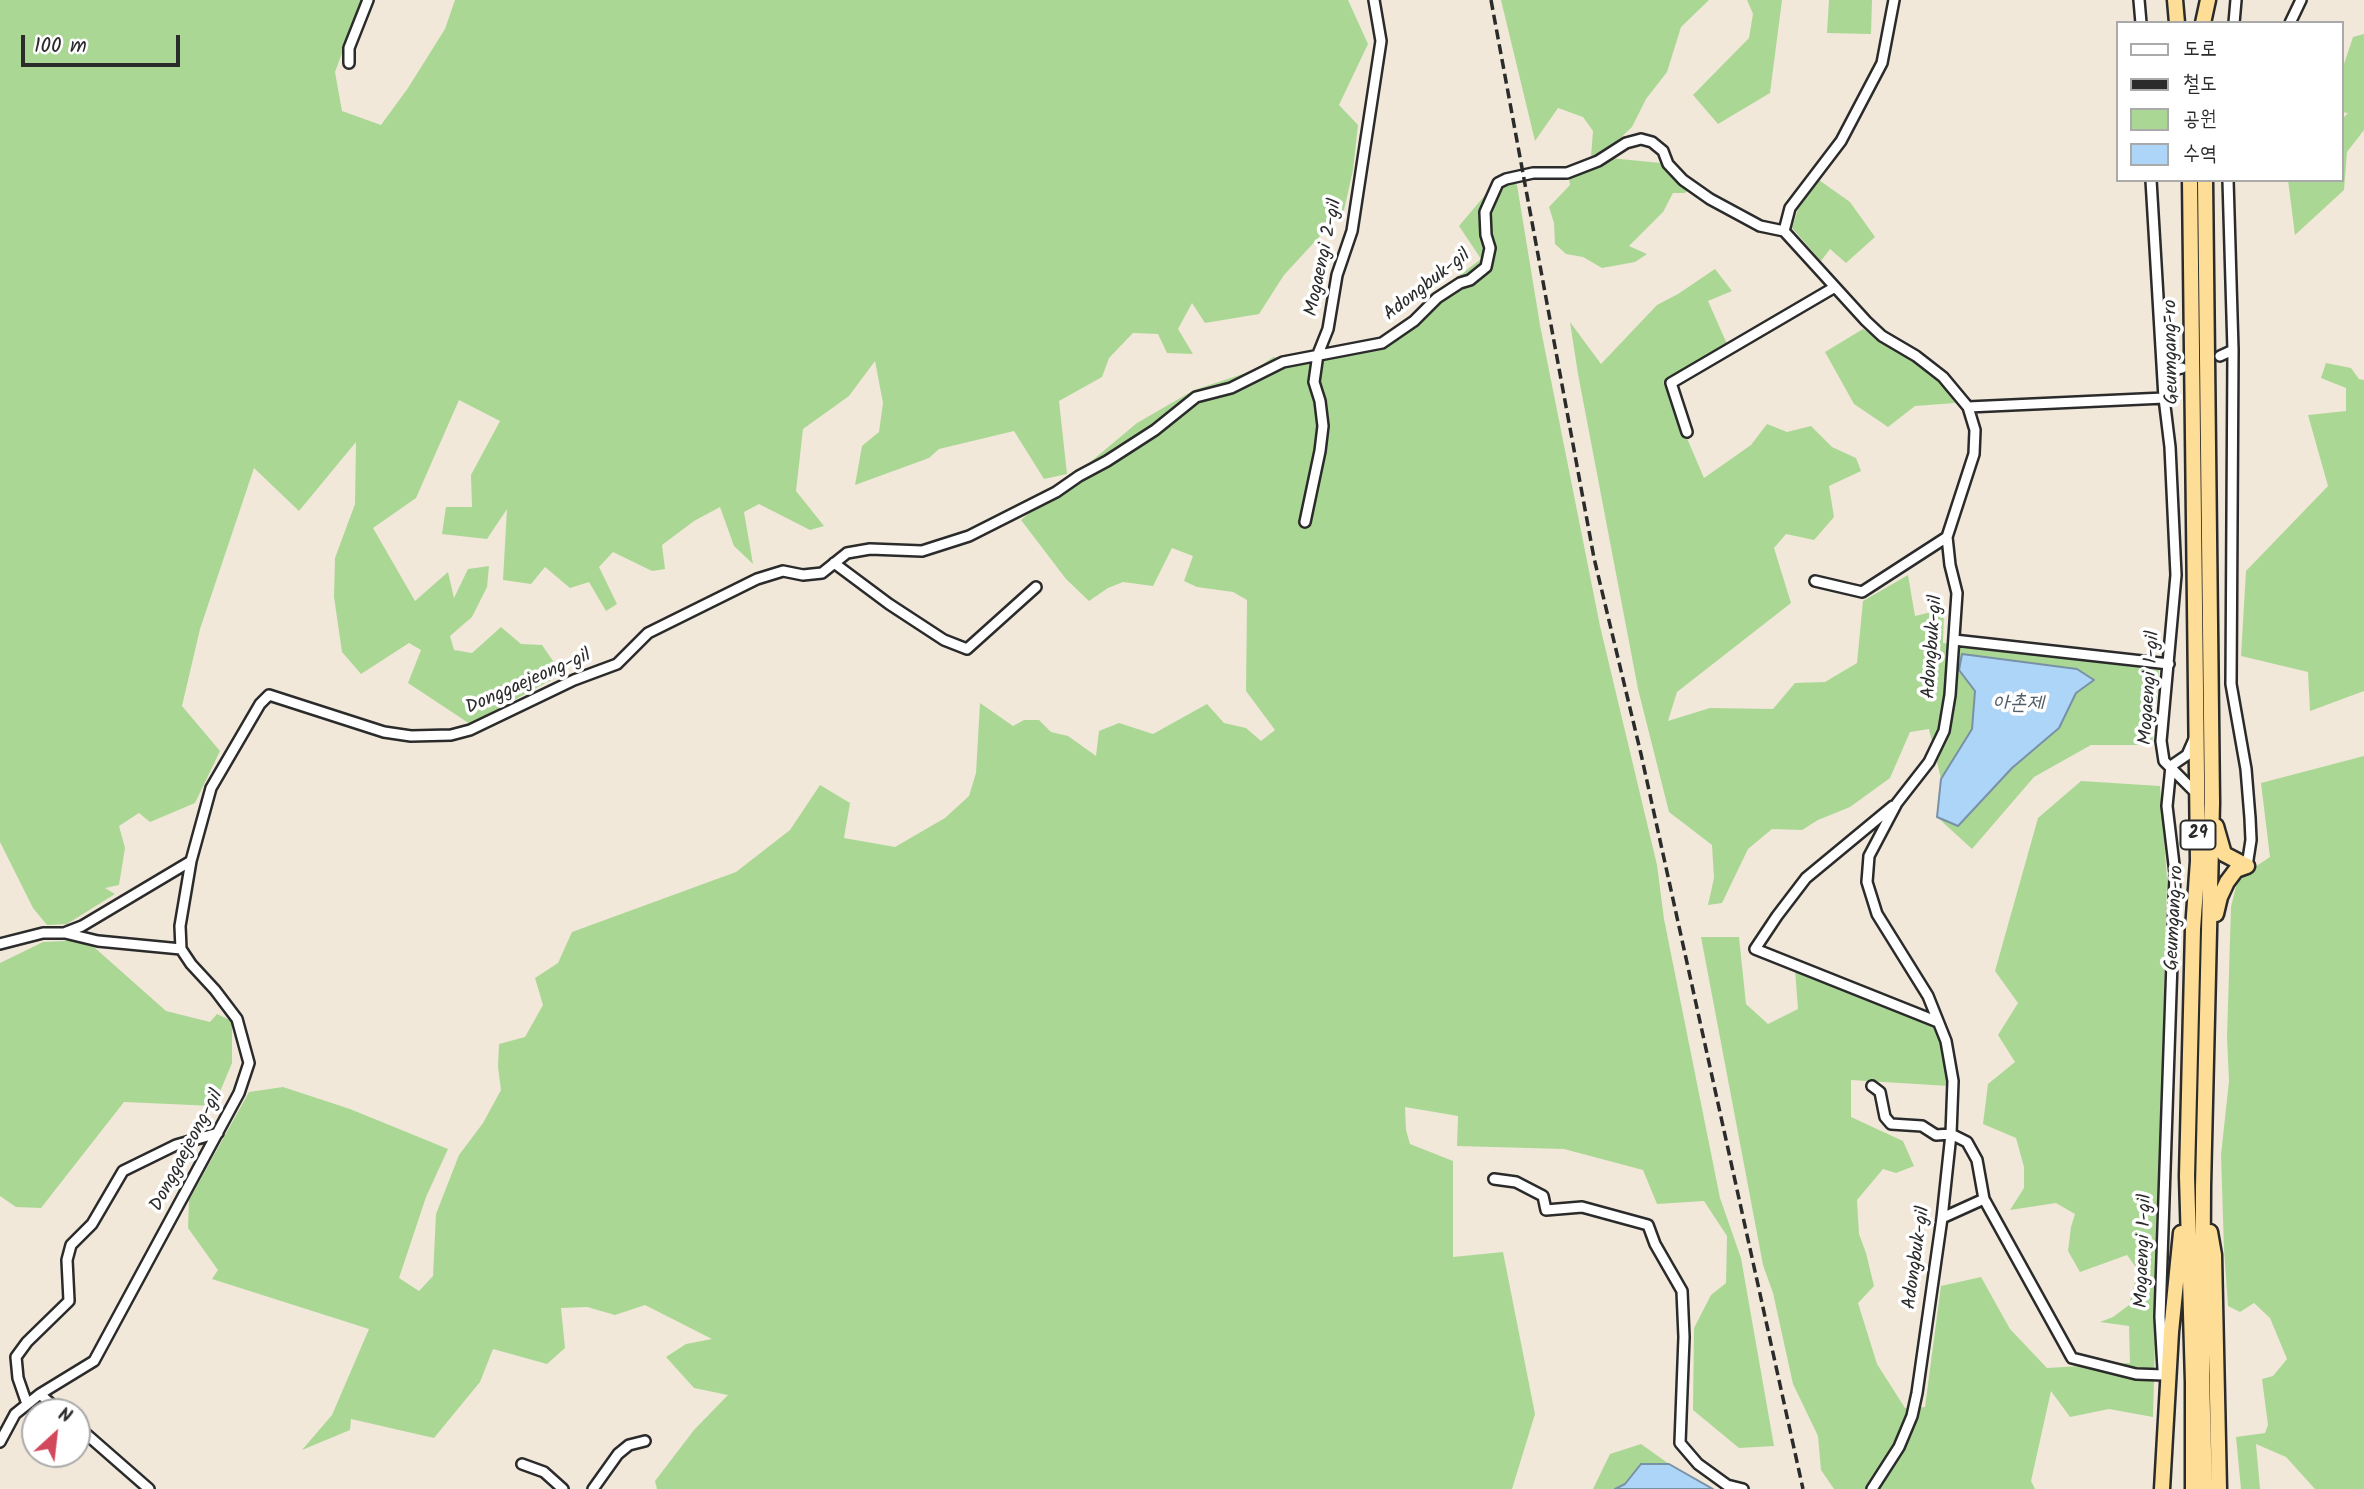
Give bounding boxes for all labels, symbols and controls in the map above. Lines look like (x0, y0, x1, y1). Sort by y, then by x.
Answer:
scale bar (24, 21, 184, 65)
legend (2116, 21, 2343, 182)
text: 100 m (34, 30, 87, 63)
text: 도로 (2183, 33, 2217, 66)
text: 철도 (2183, 68, 2217, 101)
text: 공원 (2183, 103, 2217, 136)
text: 수역 (2183, 138, 2217, 171)
street label: Mogaengi 2-gil (1301, 197, 1349, 319)
street label: Adongbuk-gil (1380, 245, 1476, 327)
street label: Geumgang-ro (2161, 299, 2185, 405)
street label: Adongbuk-gil (1919, 594, 1949, 700)
street label: Mogaengi 1-gil (2136, 630, 2166, 746)
street label: Donggaejeong-gil (463, 645, 595, 721)
water label: 아촌제 (1993, 692, 2043, 718)
road number: 29 (2180, 820, 2216, 850)
street label: Geumgang-ro (2162, 865, 2190, 971)
street label: Donggaejeong-gil (146, 1086, 230, 1216)
street label: Mogaengi 1-gil (2132, 1194, 2158, 1308)
street label: Adongbuk-gil (1899, 1205, 1937, 1311)
north arrow (21, 1398, 91, 1468)
text: N (52, 1400, 77, 1432)

